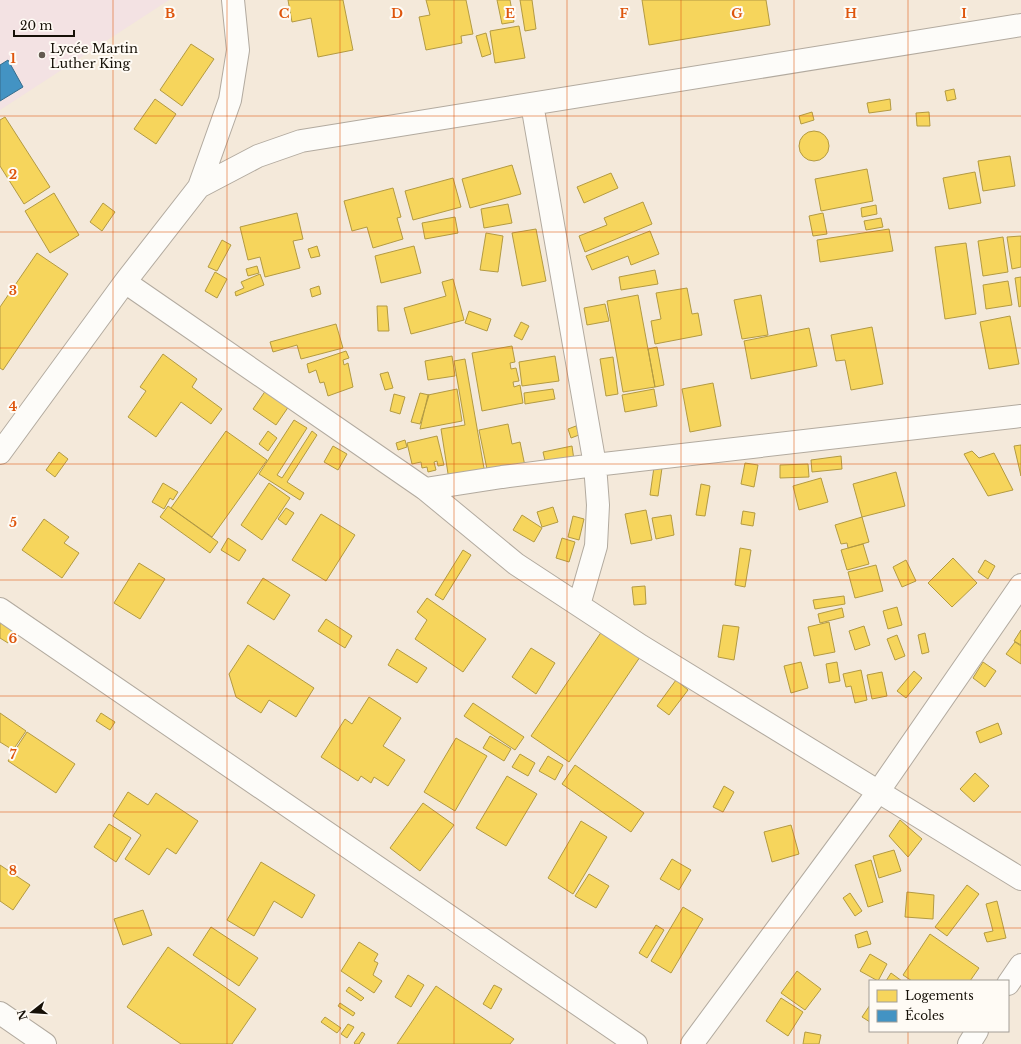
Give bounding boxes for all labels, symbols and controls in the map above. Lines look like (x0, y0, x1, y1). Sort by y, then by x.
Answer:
text: B (165, 5, 175, 22)
text: C (279, 5, 290, 22)
text: D (391, 5, 403, 22)
text: E (505, 5, 515, 22)
text: F (620, 5, 629, 22)
text: G (731, 5, 743, 22)
text: H (845, 5, 857, 22)
text: I (961, 5, 967, 22)
scale bar (14, 12, 74, 38)
text: 20 m (20, 18, 52, 33)
place label: Lycée Martin Luther King (50, 40, 138, 72)
text: 1 (10, 50, 16, 67)
marker: Lycée Martin Luther King (37, 50, 47, 60)
text: 2 (9, 166, 17, 183)
text: 3 (9, 282, 17, 299)
text: 4 (9, 398, 18, 415)
text: 5 (9, 514, 17, 531)
text: 6 (9, 630, 18, 647)
text: 7 (10, 746, 17, 763)
text: 8 (9, 862, 17, 879)
legend (869, 980, 1009, 1032)
text: Logements (905, 988, 974, 1003)
north arrow (12, 992, 52, 1032)
text: N (14, 1007, 31, 1022)
text: Écoles (905, 1007, 944, 1023)

